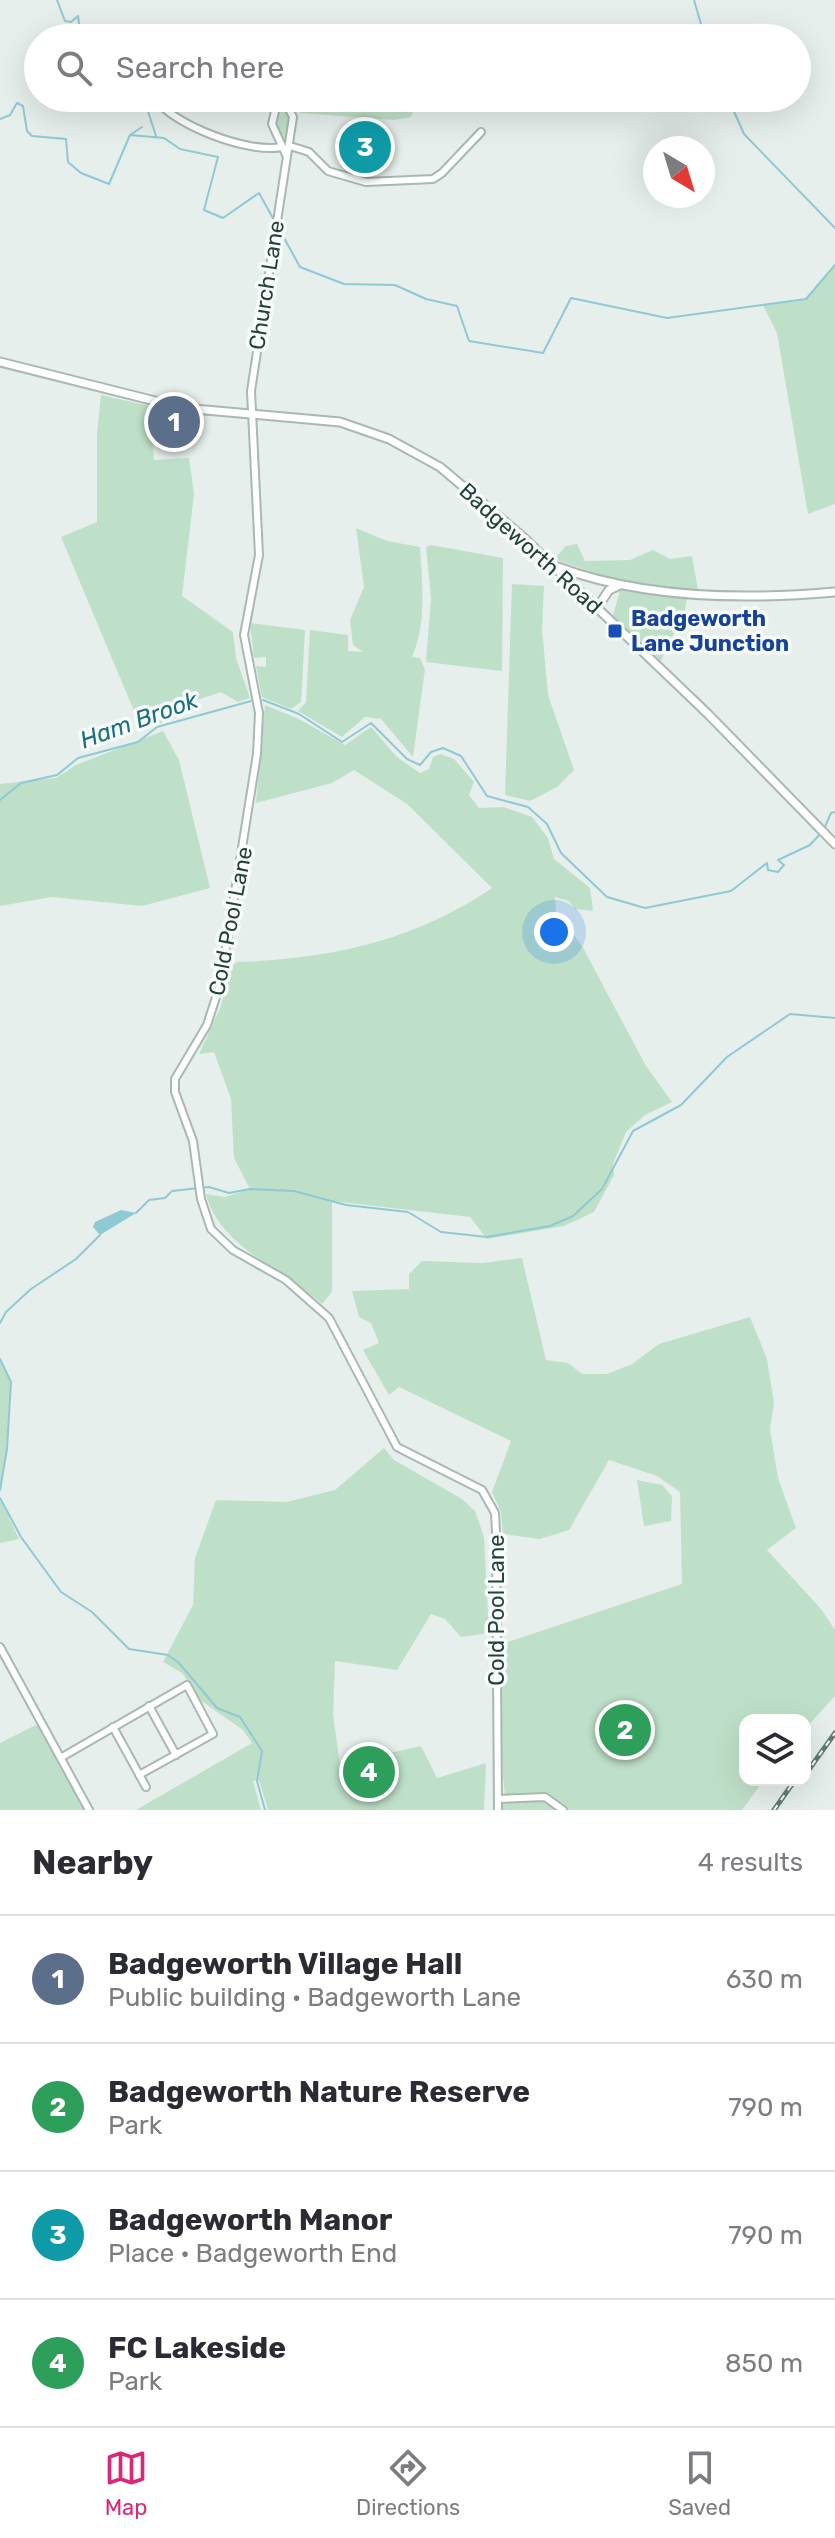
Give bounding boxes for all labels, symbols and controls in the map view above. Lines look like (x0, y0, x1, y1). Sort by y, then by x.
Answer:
search box (24, 24, 811, 112)
icon: search (52, 46, 96, 90)
text: Search here (116, 50, 284, 86)
pin: 3 (339, 117, 391, 177)
north arrow (643, 136, 715, 208)
street label: Church Lane (243, 218, 290, 352)
pin: 1 (148, 392, 200, 452)
street label: Badgeworth Road (454, 477, 608, 620)
place label: Badgeworth Lane Junction (631, 605, 789, 657)
marker: Badgeworth Lane Junction (606, 622, 624, 640)
water label: Ham Brook (76, 686, 202, 754)
street label: Cold Pool Lane (203, 844, 258, 998)
your location (534, 912, 574, 952)
street label: Cold Pool Lane (483, 1534, 510, 1686)
pin: 2 (599, 1700, 651, 1760)
map controls (739, 1714, 811, 1786)
button: layers (739, 1714, 811, 1786)
pin: 4 (343, 1742, 395, 1802)
text: Nearby (32, 1842, 153, 1883)
text: 4 results (698, 1847, 803, 1878)
text: Badgeworth Village Hall (108, 1946, 462, 1982)
text: 1 (52, 1964, 64, 1995)
text: 630 m (726, 1964, 803, 1995)
text: Public building · Badgeworth Lane (108, 1982, 521, 2013)
text: Badgeworth Nature Reserve (108, 2074, 530, 2110)
text: 2 (50, 2092, 66, 2123)
text: 790 m (728, 2092, 803, 2123)
text: Park (108, 2110, 162, 2141)
text: Badgeworth Manor (108, 2202, 392, 2238)
text: 3 (49, 2220, 67, 2251)
text: 790 m (728, 2220, 803, 2251)
text: Place · Badgeworth End (108, 2238, 397, 2269)
text: FC Lakeside (108, 2330, 286, 2366)
text: 4 (49, 2348, 67, 2379)
text: 850 m (725, 2348, 803, 2379)
text: Park (108, 2366, 162, 2397)
tab: Map (104, 2446, 148, 2521)
tab: Directions (356, 2446, 460, 2521)
tab: Saved (668, 2446, 731, 2521)

